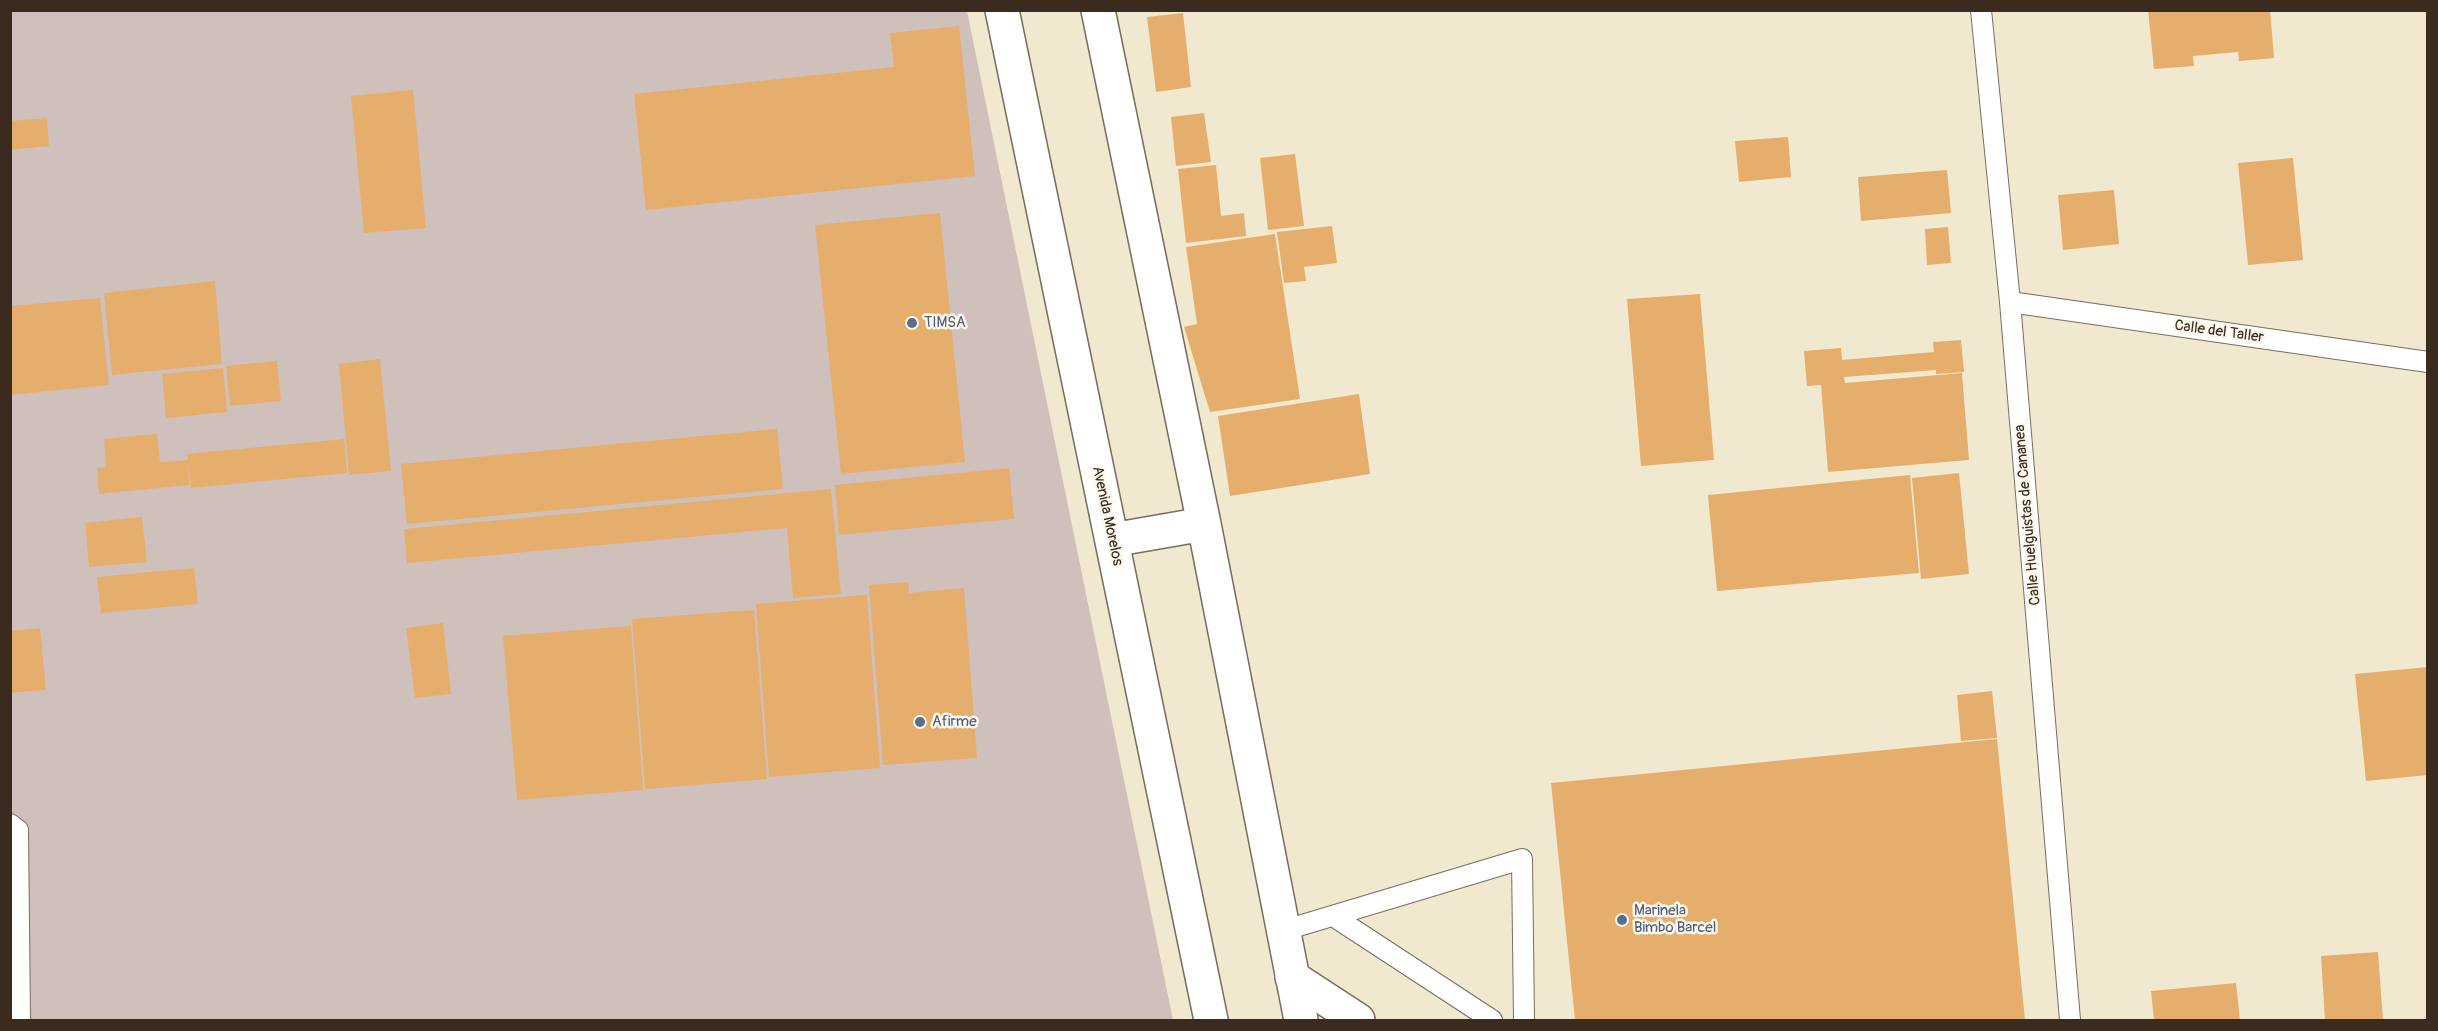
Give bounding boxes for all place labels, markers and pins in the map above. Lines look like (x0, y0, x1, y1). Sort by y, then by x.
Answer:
place label: TIMSA (924, 314, 966, 332)
marker: TIMSA (905, 316, 919, 330)
place label: Afirme (932, 713, 977, 731)
marker: Afirme (913, 715, 927, 729)
place label: Marinela Bimbo Barcel (1634, 902, 1716, 937)
marker: Marinela Bimbo Barcel (1615, 913, 1629, 927)

